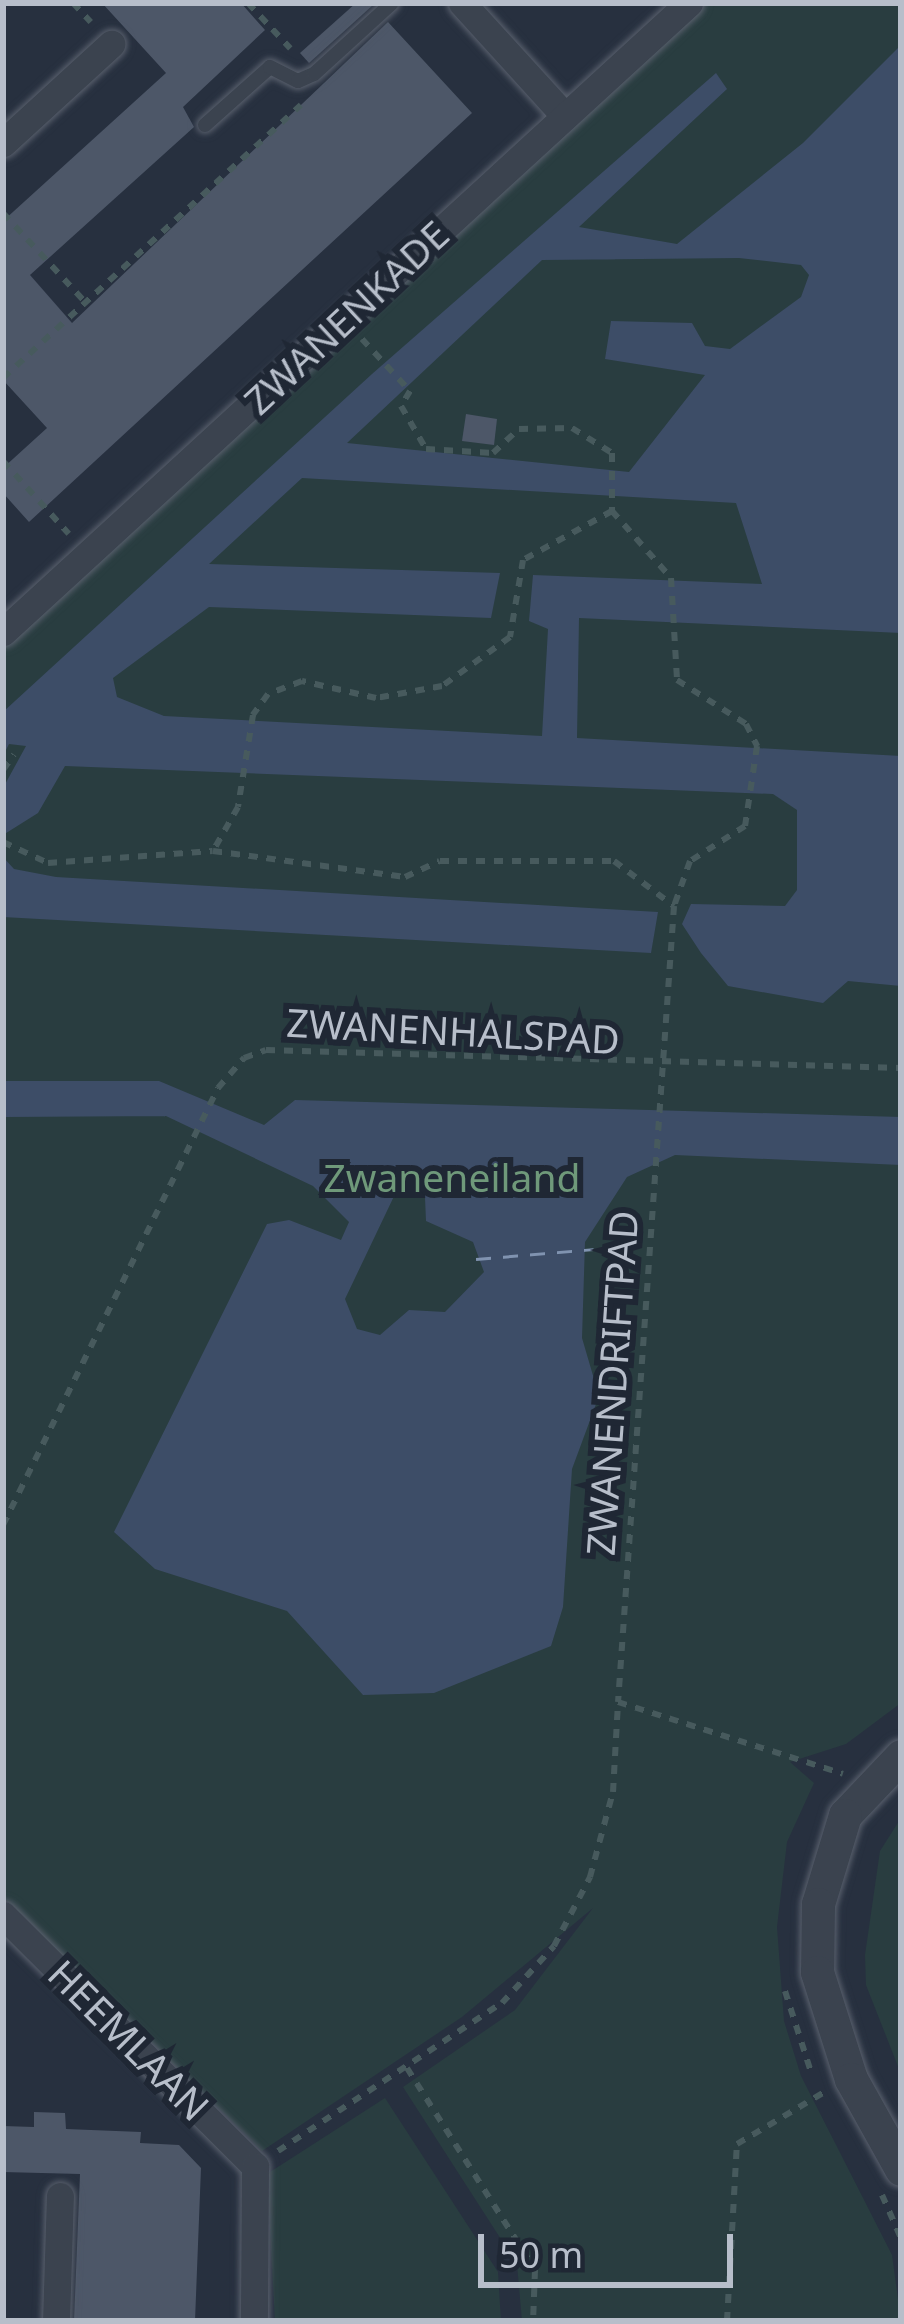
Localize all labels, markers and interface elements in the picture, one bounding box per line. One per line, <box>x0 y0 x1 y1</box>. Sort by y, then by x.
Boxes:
street label: ZWANENKADE <box>234 211 458 423</box>
street label: ZWANENHALSPAD <box>285 999 621 1063</box>
park label: Zwaneneiland <box>323 1154 581 1200</box>
street label: ZWANENDRIFTPAD <box>577 1209 647 1557</box>
street label: HEEMLAAN <box>39 1950 219 2130</box>
scale bar <box>484 2210 739 2284</box>
text: 50 m <box>499 2230 583 2279</box>

